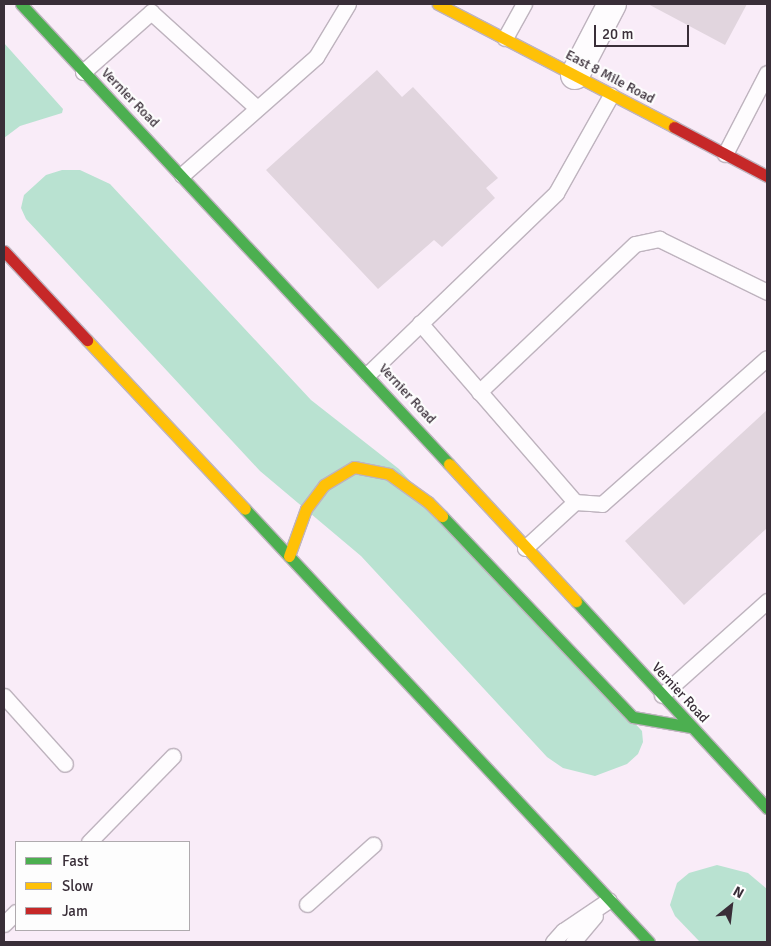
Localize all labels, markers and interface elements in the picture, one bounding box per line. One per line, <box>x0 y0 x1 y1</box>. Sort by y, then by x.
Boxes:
scale bar <box>596 15 691 47</box>
text: 20 m <box>602 25 633 43</box>
street label: East 8 Mile Road <box>562 46 658 108</box>
street label: Vernier Road <box>98 65 162 131</box>
street label: Vernier Road <box>375 360 439 428</box>
street label: Vernier Road <box>648 659 712 727</box>
legend <box>15 841 190 931</box>
text: Fast <box>62 852 89 870</box>
text: Slow <box>62 877 93 895</box>
north arrow <box>706 881 756 931</box>
text: N <box>730 883 747 902</box>
text: Jam <box>62 902 88 920</box>

